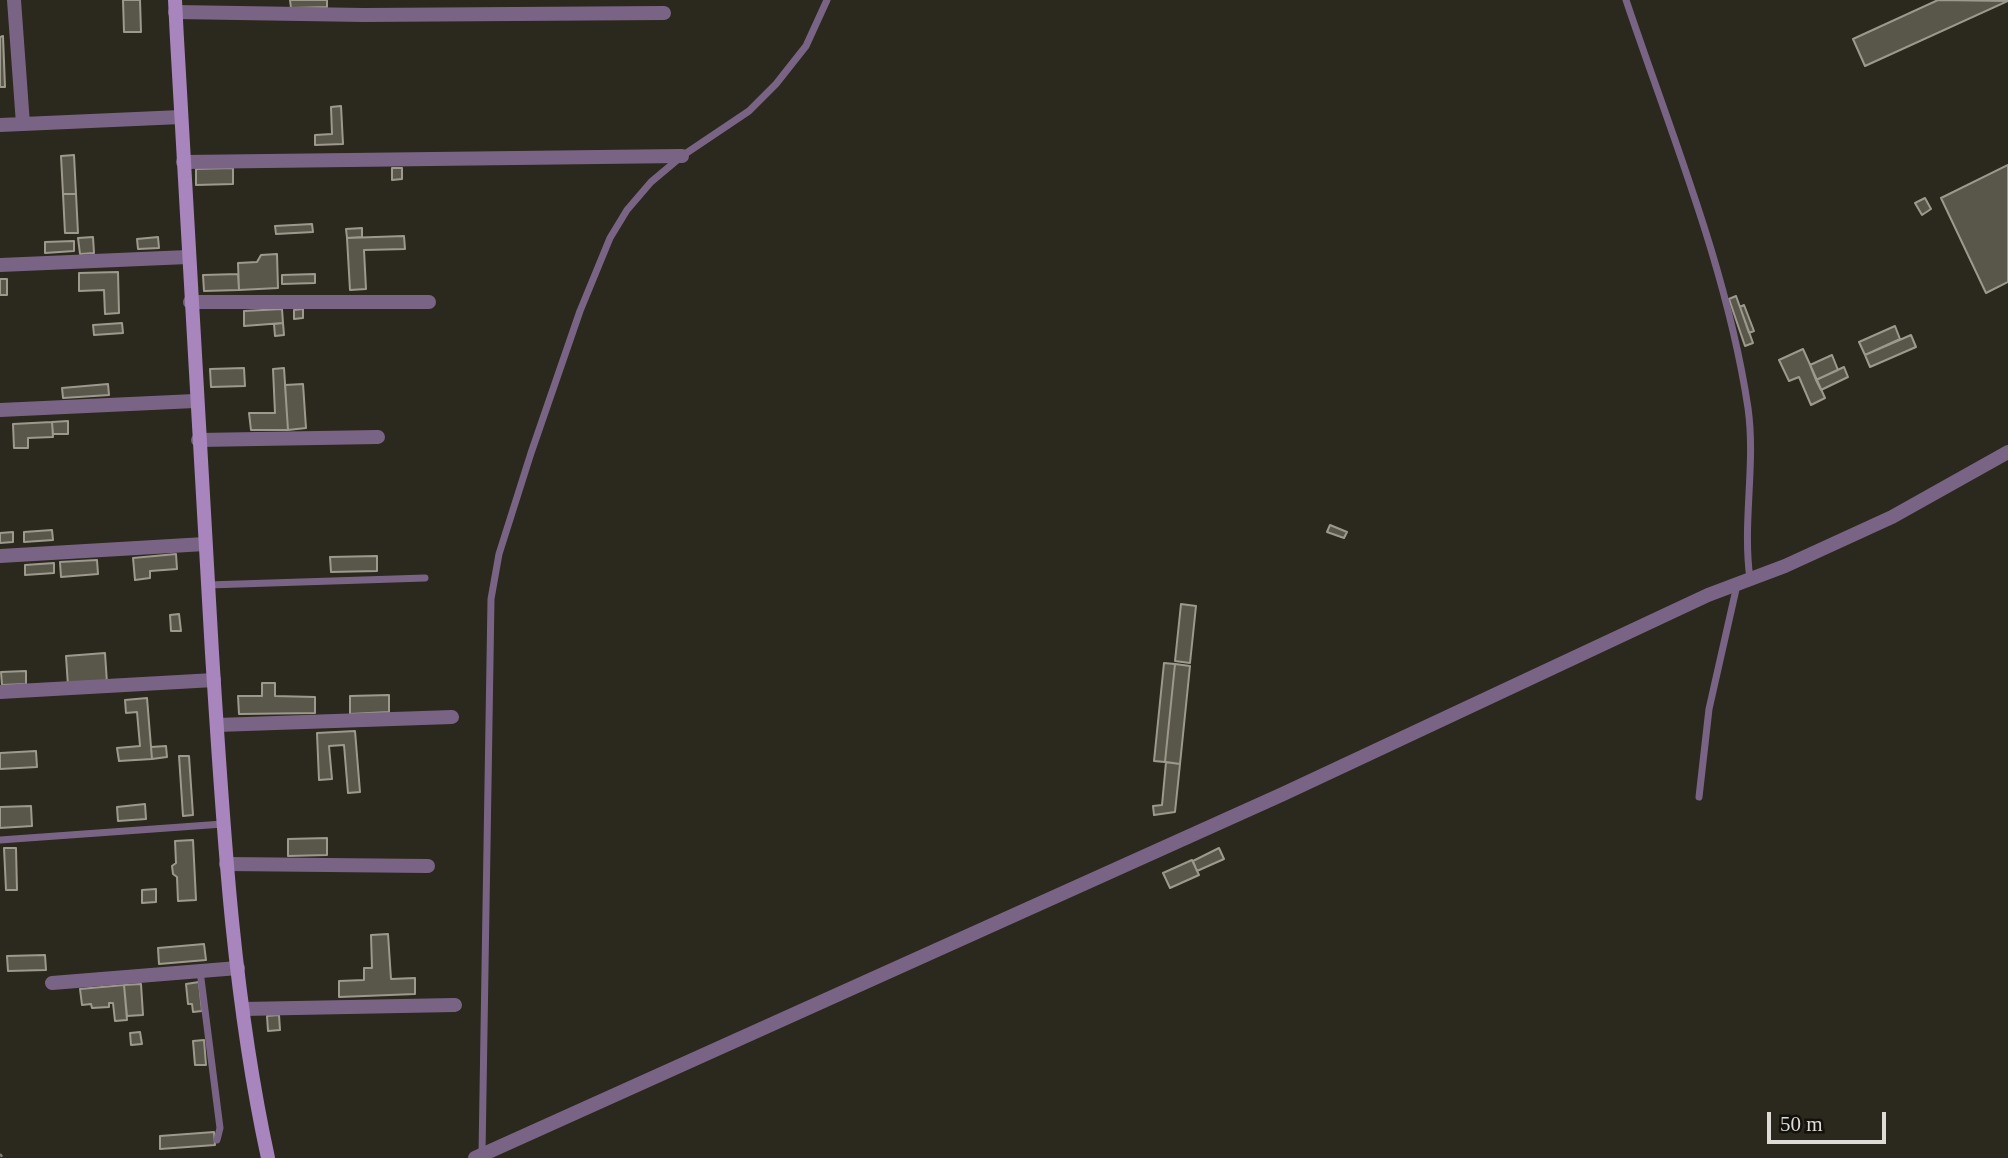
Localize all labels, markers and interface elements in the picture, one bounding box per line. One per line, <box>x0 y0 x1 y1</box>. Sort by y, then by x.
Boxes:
scale bar <box>1770 1098 1889 1142</box>
text: 50 m <box>1780 1112 1823 1136</box>

